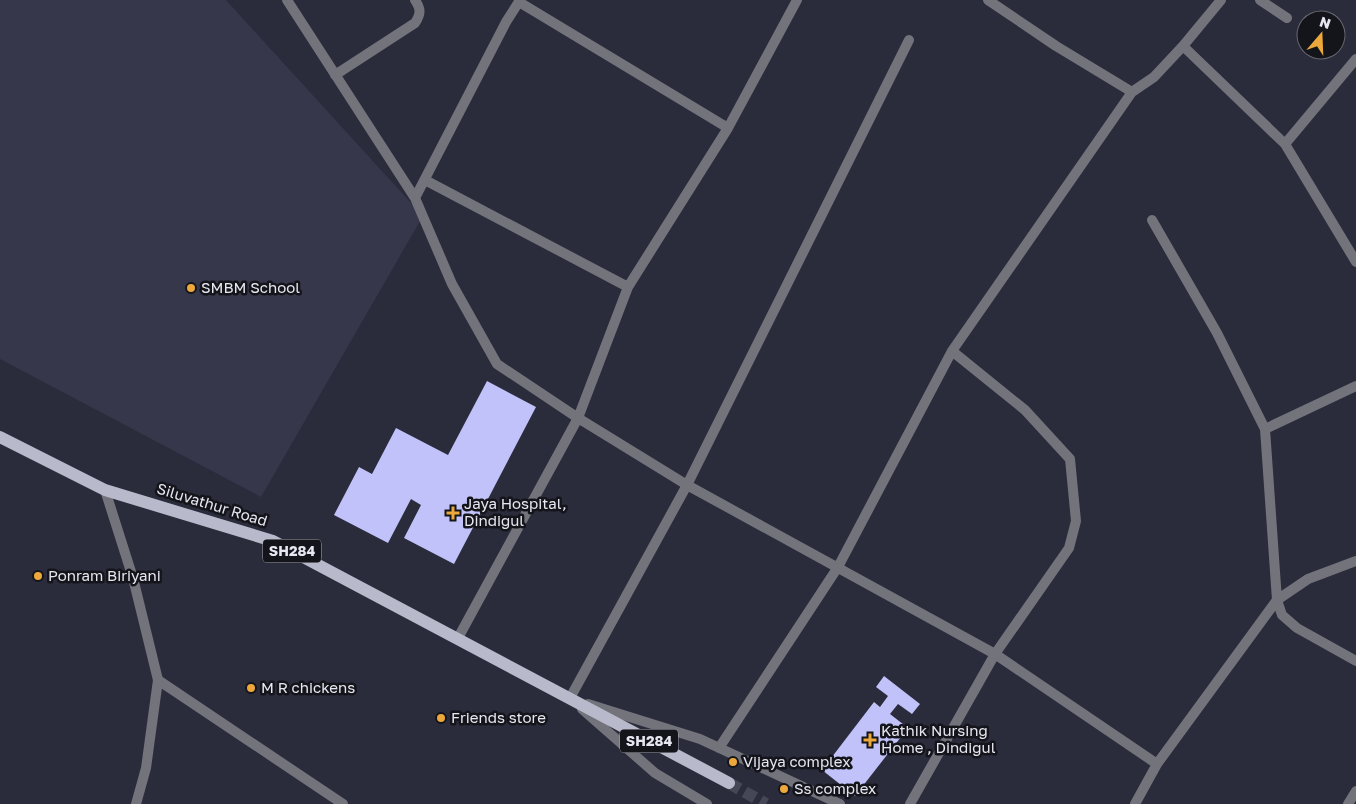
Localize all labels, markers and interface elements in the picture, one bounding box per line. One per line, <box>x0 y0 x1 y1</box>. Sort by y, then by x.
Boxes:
north arrow <box>1296 10 1346 60</box>
text: N <box>1318 12 1333 32</box>
place label: SMBM School <box>201 278 300 296</box>
marker: SMBM School <box>185 282 197 294</box>
street label: Siluvathur Road <box>155 479 270 529</box>
place label: Jaya Hospital, Dindigul <box>464 494 567 529</box>
marker: Jaya Hospital, Dindigul <box>446 506 460 520</box>
road number: SH284 <box>263 540 321 562</box>
place label: Ponram Biriyani <box>48 566 161 584</box>
marker: Ponram Biriyani <box>32 570 44 582</box>
place label: M R chickens <box>261 678 355 696</box>
marker: M R chickens <box>245 682 257 694</box>
place label: Friends store <box>451 708 546 726</box>
marker: Friends store <box>435 712 447 724</box>
place label: Kathik Nursing Home , Dindigul <box>881 721 996 756</box>
road number: SH284 <box>620 729 678 752</box>
marker: Kathik Nursing Home , Dindigul <box>863 733 877 747</box>
place label: Vijaya complex <box>743 752 850 770</box>
marker: Vijaya complex <box>727 756 739 768</box>
place label: Ss complex <box>794 779 876 797</box>
marker: Ss complex <box>778 783 790 795</box>

